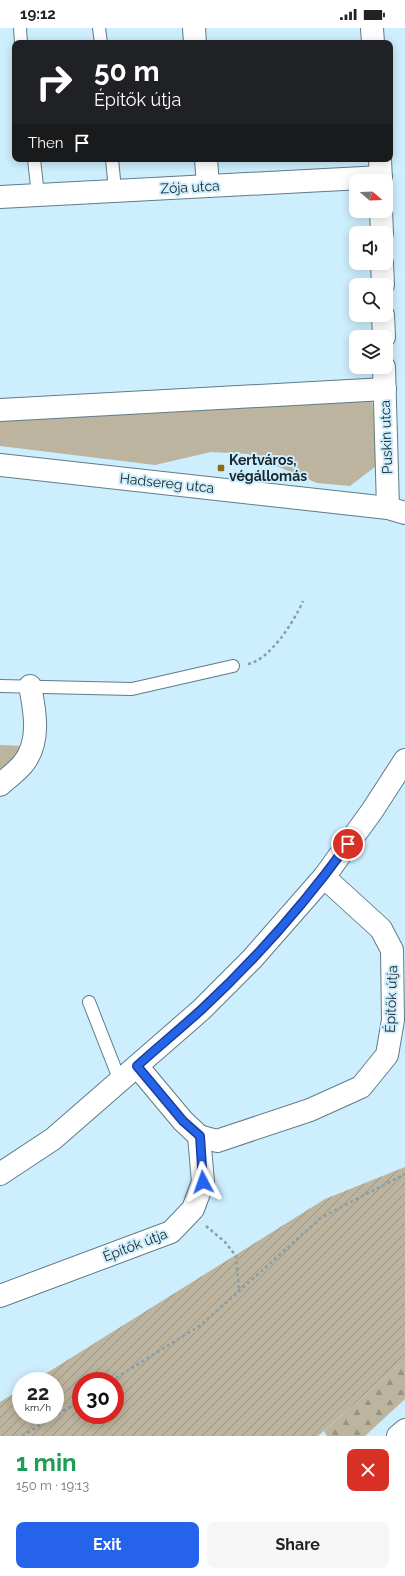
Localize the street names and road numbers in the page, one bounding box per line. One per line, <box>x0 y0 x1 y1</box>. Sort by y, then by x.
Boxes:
street label: Zója utca <box>160 177 220 197</box>
street label: Puskin utca <box>377 400 395 474</box>
street label: Hadsereg utca <box>119 470 215 496</box>
street label: Építők útja <box>381 965 400 1033</box>
street label: Építők útja <box>100 1224 170 1265</box>

